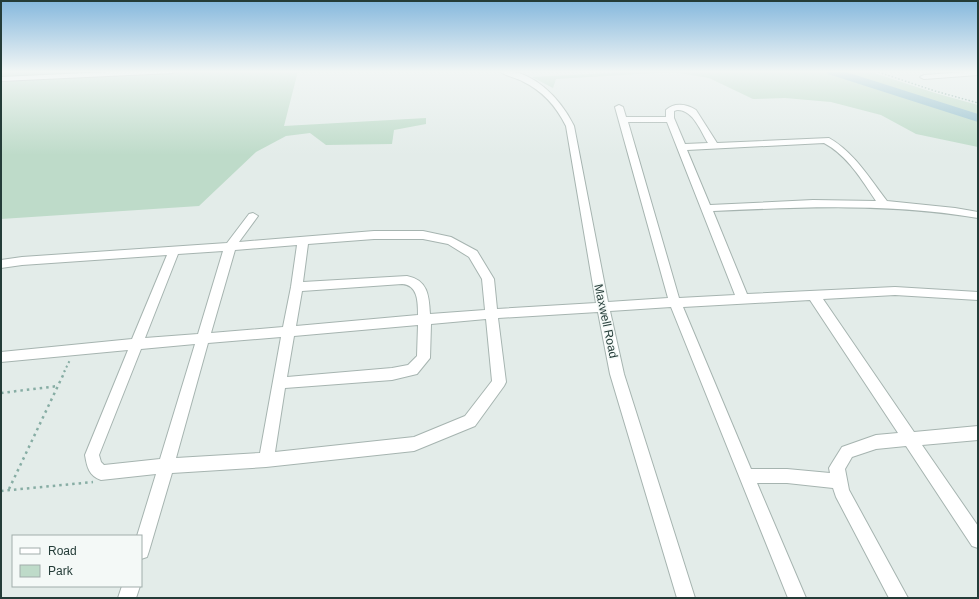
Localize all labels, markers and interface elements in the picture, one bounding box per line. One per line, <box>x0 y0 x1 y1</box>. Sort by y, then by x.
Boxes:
street label: Maxwell Road <box>591 283 621 359</box>
legend <box>12 535 142 587</box>
text: Road <box>48 544 77 558</box>
text: Park <box>48 564 74 578</box>

